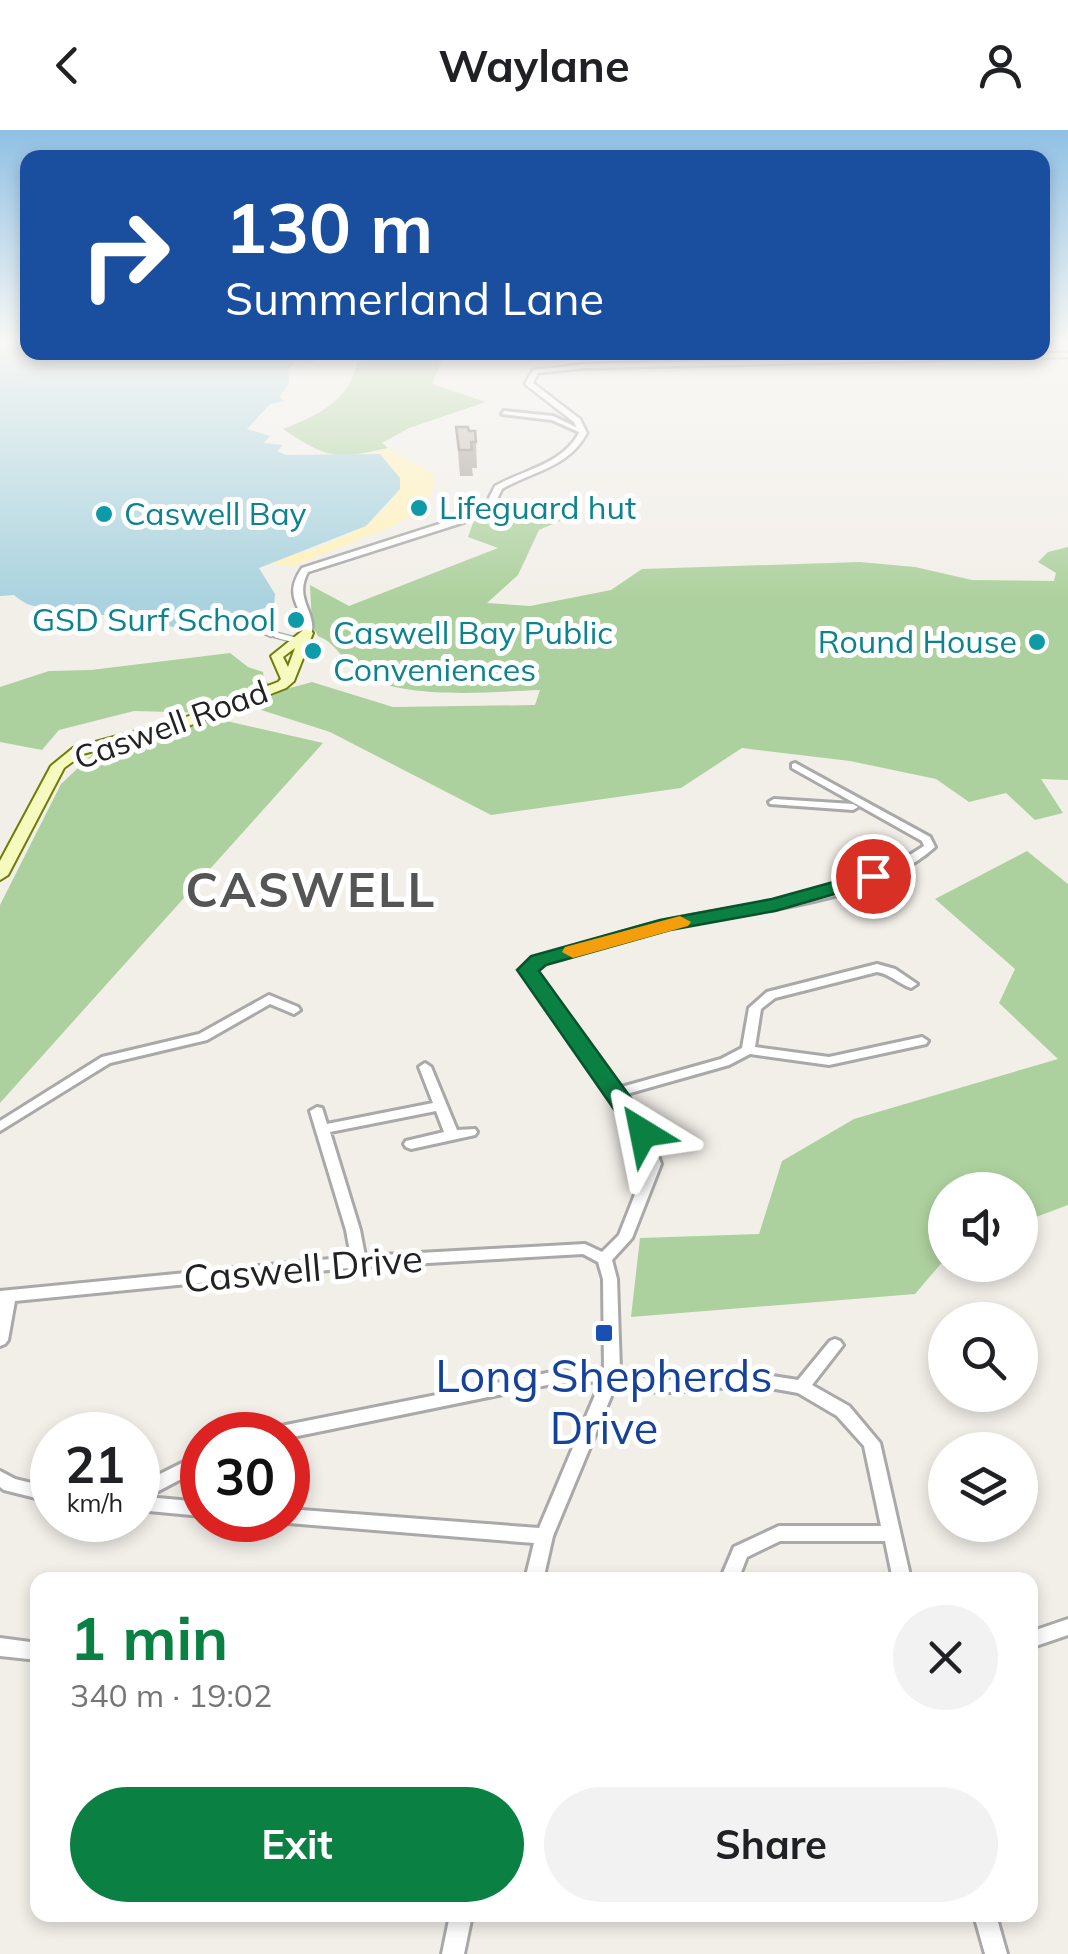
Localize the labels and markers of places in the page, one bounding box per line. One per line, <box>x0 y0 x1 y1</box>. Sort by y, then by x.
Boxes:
place label: Lifeguard hut <box>439 487 636 527</box>
place label: Caswell Bay <box>124 493 306 533</box>
marker: Lifeguard hut <box>408 497 430 519</box>
marker: Caswell Bay <box>93 503 115 525</box>
place label: GSD Surf School <box>32 599 276 639</box>
marker: GSD Surf School <box>285 609 307 631</box>
place label: Caswell Bay Public Conveniences <box>333 612 613 689</box>
place label: Round House <box>818 621 1017 661</box>
marker: Round House <box>1026 631 1048 653</box>
marker: Caswell Bay Public Conveniences <box>302 640 324 662</box>
pin <box>831 834 916 919</box>
marker: Long Shepherds Drive <box>593 1322 615 1344</box>
place label: Long Shepherds Drive <box>435 1347 773 1455</box>

